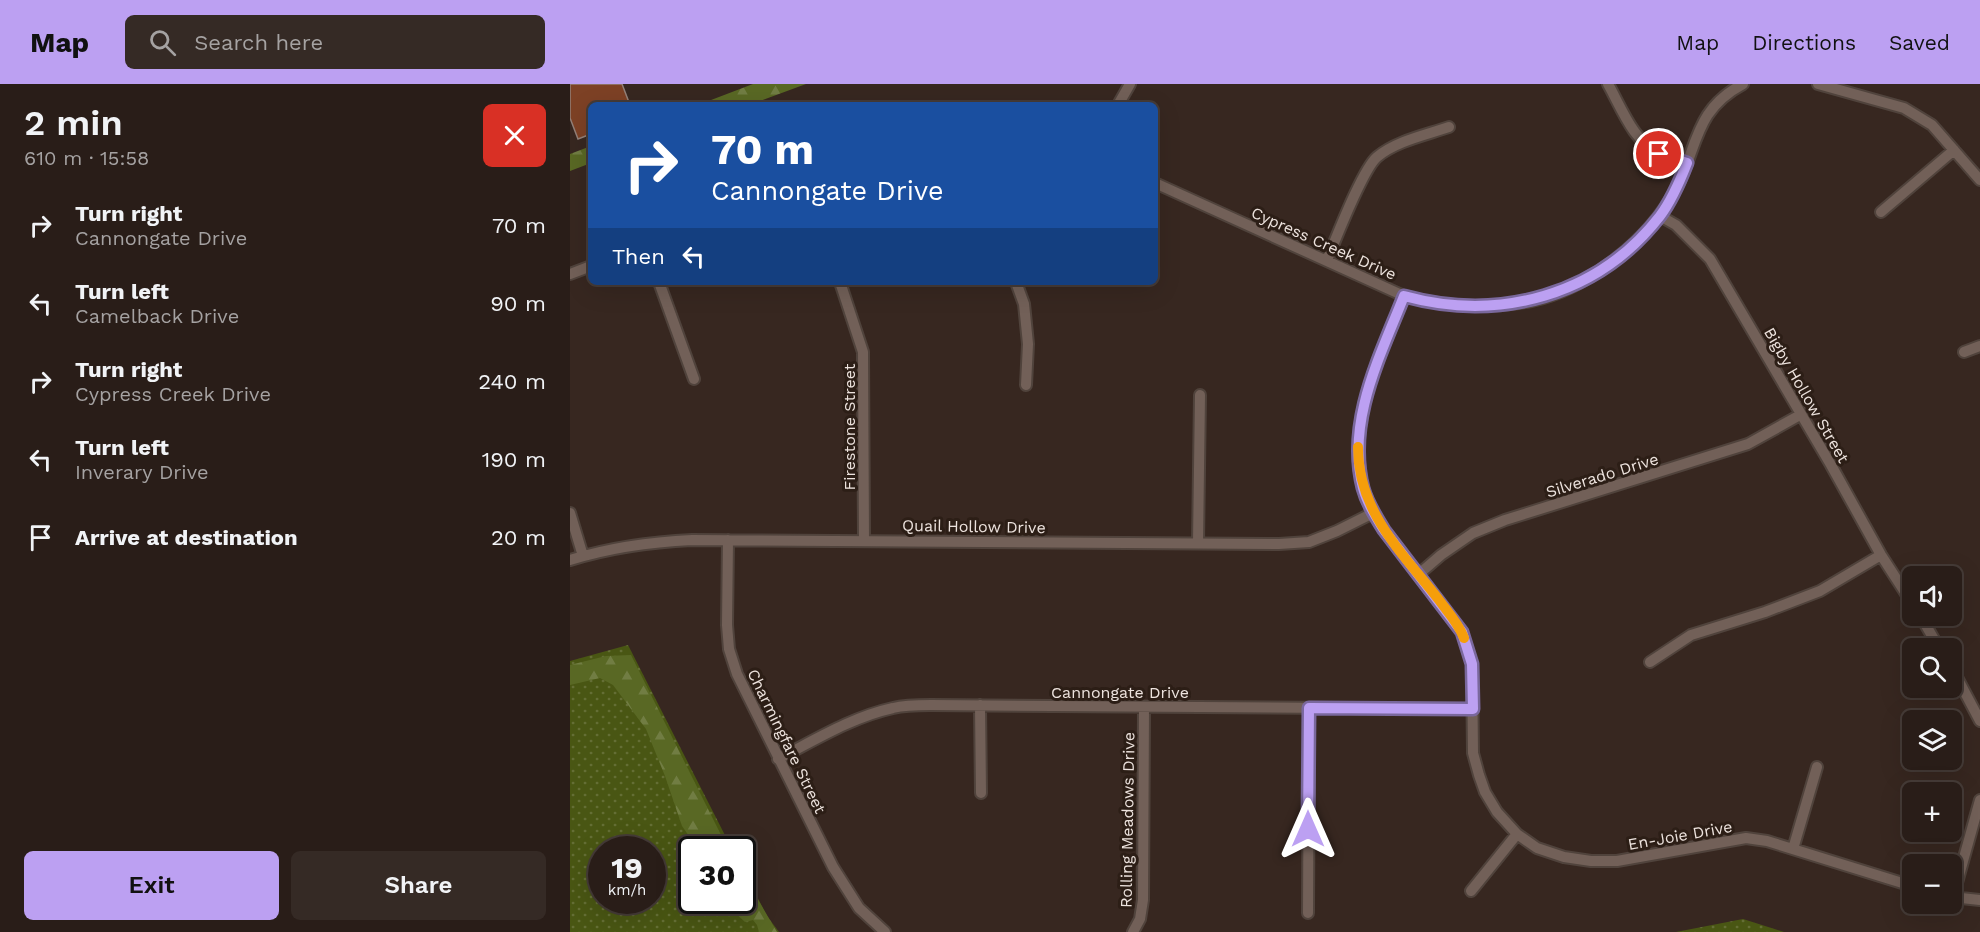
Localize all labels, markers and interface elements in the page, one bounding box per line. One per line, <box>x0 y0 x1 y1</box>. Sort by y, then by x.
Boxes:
search box <box>125 15 545 69</box>
text: Map <box>30 26 89 59</box>
icon: search <box>146 26 179 59</box>
text: Search here <box>194 30 323 55</box>
text: Map <box>1676 30 1719 55</box>
text: Directions <box>1752 30 1856 55</box>
text: Saved <box>1889 30 1950 55</box>
text: 2 min <box>24 102 123 144</box>
button: close <box>483 104 546 167</box>
text: 70 m <box>711 125 814 174</box>
icon: right <box>612 126 690 204</box>
pin <box>1633 128 1684 179</box>
icon: arrive <box>1642 137 1675 170</box>
text: 610 m · 15:58 <box>24 146 149 170</box>
text: Cannongate Drive <box>711 175 944 207</box>
text: Turn right <box>75 201 182 226</box>
street label: Cypress Creek Drive <box>1248 203 1399 284</box>
icon: right <box>24 209 57 242</box>
text: 70 m <box>492 213 546 238</box>
text: Cannongate Drive <box>75 226 247 250</box>
icon: left <box>677 240 710 273</box>
text: Then <box>612 244 665 269</box>
text: Turn left <box>75 279 169 304</box>
icon: left <box>24 287 57 320</box>
text: 90 m <box>490 291 546 316</box>
text: Camelback Drive <box>75 304 239 328</box>
street label: Bigby Hollow Street <box>1760 324 1853 467</box>
text: Turn right <box>75 357 182 382</box>
street label: Firestone Street <box>840 363 859 491</box>
icon: right <box>24 365 57 398</box>
text: 240 m <box>478 369 546 394</box>
text: Cypress Creek Drive <box>75 382 271 406</box>
text: Turn left <box>75 435 169 460</box>
icon: left <box>24 443 57 476</box>
text: 190 m <box>482 447 546 472</box>
street label: Silverado Drive <box>1544 449 1661 502</box>
text: Inverary Drive <box>75 460 209 484</box>
street label: Quail Hollow Drive <box>902 516 1046 537</box>
icon: arrive <box>24 521 57 554</box>
text: Arrive at destination <box>75 525 298 550</box>
text: 20 m <box>491 525 546 550</box>
map controls <box>1902 566 1962 914</box>
button: sound <box>1902 566 1962 626</box>
button: search <box>1902 638 1962 698</box>
street label: Charmingfare Street <box>743 666 830 817</box>
street label: Cannongate Drive <box>1051 683 1189 702</box>
button: layers <box>1902 710 1962 770</box>
street label: Rolling Meadows Drive <box>1116 732 1139 908</box>
button: + <box>1902 782 1962 842</box>
position arrow <box>1276 797 1340 861</box>
street label: En-Joie Drive <box>1626 817 1734 854</box>
speed limit sign: 30 <box>678 836 756 914</box>
text: 19 <box>611 850 643 885</box>
button: Exit <box>24 851 279 920</box>
button: Share <box>291 851 546 920</box>
button: − <box>1902 854 1962 914</box>
text: km/h <box>608 881 646 899</box>

